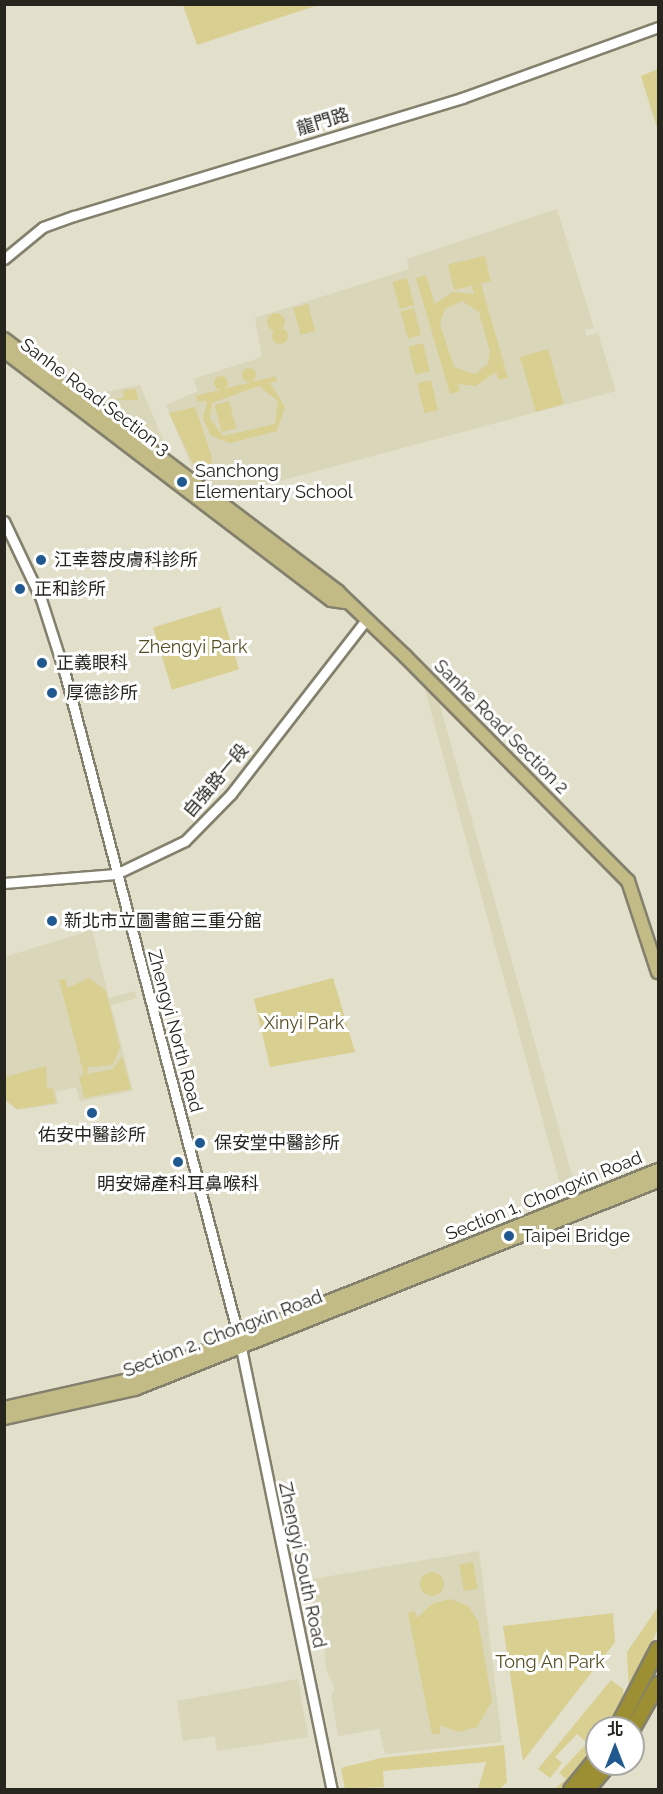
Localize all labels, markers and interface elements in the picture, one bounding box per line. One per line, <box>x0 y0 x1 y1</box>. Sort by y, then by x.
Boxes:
street label: 龍門路 <box>294 104 352 140</box>
street label: Sanhe Road Section 3 <box>16 334 174 460</box>
place label: Sanchong Elementary School <box>195 461 353 504</box>
marker: Sanchong Elementary School <box>173 473 191 491</box>
place label: 江幸蓉皮膚科診所 <box>54 549 198 571</box>
marker: 江幸蓉皮膚科診所 <box>32 551 50 569</box>
place label: 正和診所 <box>34 578 106 600</box>
marker: 正和診所 <box>11 580 29 598</box>
park label: Zhengyi Park <box>138 636 248 658</box>
place label: 正義眼科 <box>56 652 128 674</box>
marker: 正義眼科 <box>33 654 51 672</box>
street label: Sanhe Road Section 2 <box>429 655 573 799</box>
place label: 厚德診所 <box>66 682 138 704</box>
marker: 厚德診所 <box>43 684 61 702</box>
street label: 自強路一段 <box>179 740 253 822</box>
place label: 新北市立圖書館三重分館 <box>64 910 262 932</box>
marker: 新北市立圖書館三重分館 <box>45 914 59 928</box>
street label: Zhengyi North Road <box>143 947 207 1115</box>
park label: Xinyi Park <box>264 1012 344 1034</box>
marker: 佑安中醫診所 <box>83 1104 101 1122</box>
place label: 佑安中醫診所 <box>38 1124 146 1146</box>
place label: 保安堂中醫診所 <box>214 1132 340 1154</box>
marker: 保安堂中醫診所 <box>191 1134 209 1152</box>
street label: Section 1, Chongxin Road <box>443 1147 645 1245</box>
marker: 明安婦產科耳鼻喉科 <box>169 1153 187 1171</box>
place label: 明安婦產科耳鼻喉科 <box>97 1173 259 1195</box>
place label: Taipei Bridge <box>522 1225 630 1247</box>
marker: Taipei Bridge <box>500 1227 518 1245</box>
street label: Section 2, Chongxin Road <box>120 1286 326 1382</box>
street label: Zhengyi South Road <box>274 1480 330 1650</box>
park label: Tong An Park <box>495 1651 605 1673</box>
north arrow <box>585 1716 645 1776</box>
text: 北 <box>607 1720 623 1739</box>

